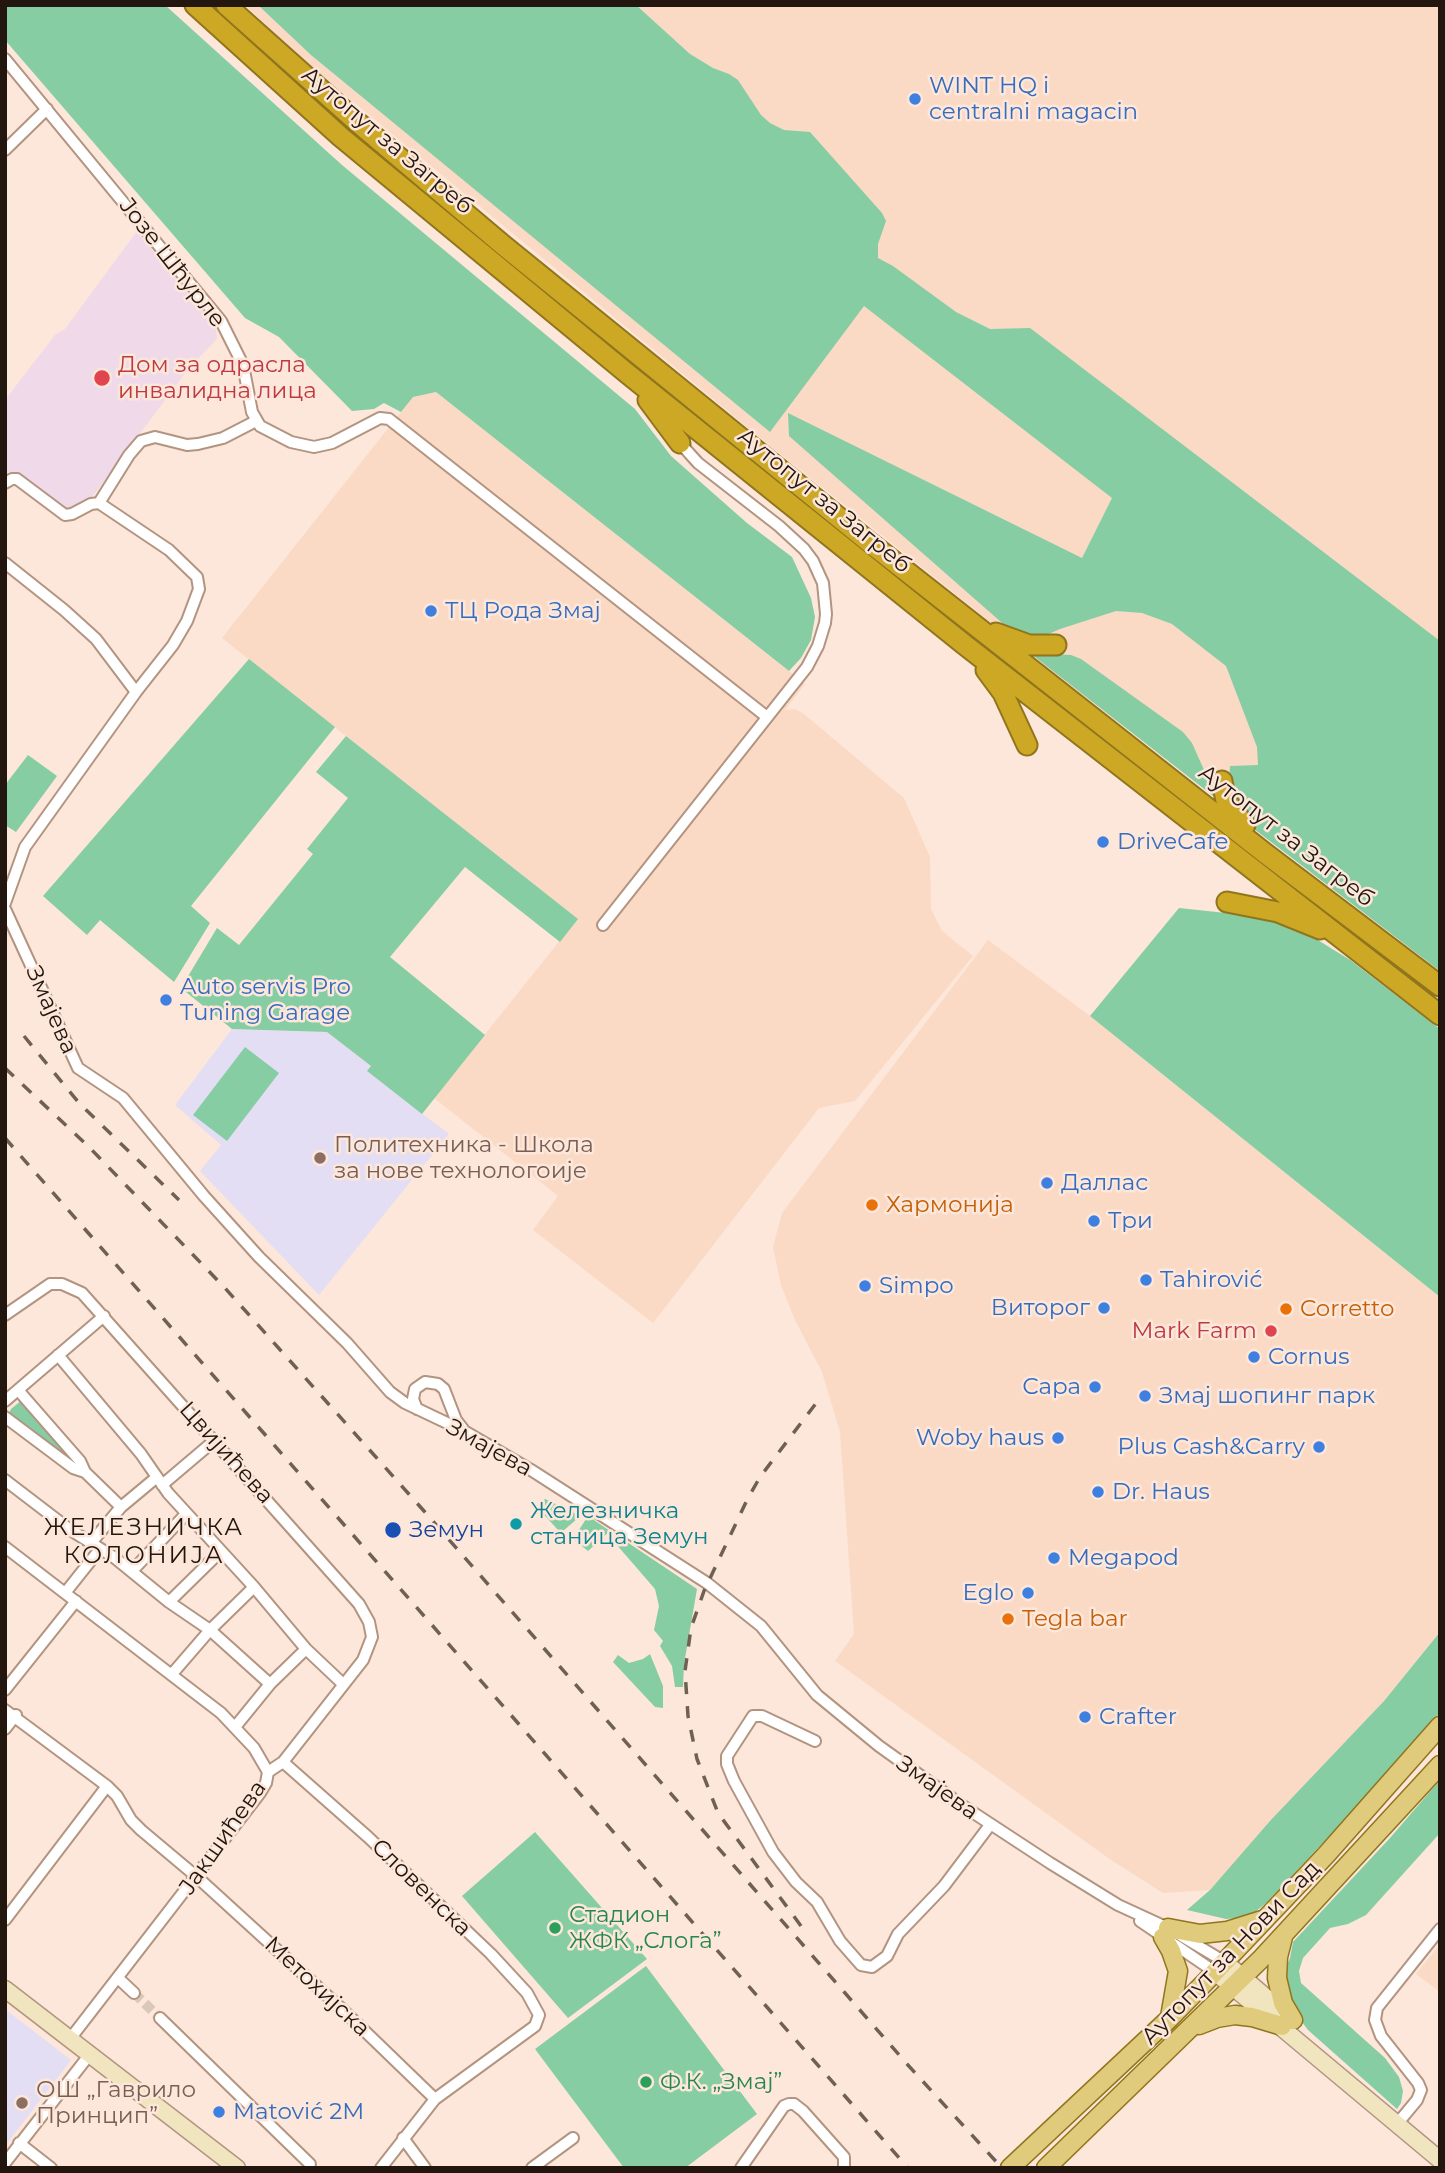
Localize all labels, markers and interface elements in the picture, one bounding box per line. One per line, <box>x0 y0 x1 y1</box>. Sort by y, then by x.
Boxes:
street label: Аутопут за Загреб <box>296 61 478 221</box>
place label: WINT HQ i centralni magacin <box>929 72 1138 126</box>
marker: WINT HQ i centralni magacin <box>907 91 923 107</box>
street label: Јозе Шћурле <box>113 193 231 333</box>
place label: Дом за одрасла инвалидна лица <box>118 351 317 405</box>
marker: Дом за одрасла инвалидна лица <box>92 368 112 388</box>
street label: Аутопут за Загреб <box>732 423 916 579</box>
place label: ТЦ Рода Змај <box>445 597 601 625</box>
marker: ТЦ Рода Змај <box>423 603 439 619</box>
street label: Аутопут за Загреб <box>1193 759 1379 913</box>
place label: DriveCafe <box>1117 828 1228 856</box>
marker: DriveCafe <box>1095 834 1111 850</box>
street label: Змајева <box>19 962 83 1058</box>
place label: Auto servis Pro Tuning Garage <box>180 973 351 1027</box>
marker: Auto servis Pro Tuning Garage <box>158 992 174 1008</box>
place label: Политехника - Школа за нове технологоије <box>334 1131 594 1185</box>
marker: Политехника - Школа за нове технологоије <box>312 1150 328 1166</box>
place label: Даллас <box>1061 1169 1148 1197</box>
marker: Даллас <box>1039 1175 1055 1191</box>
place label: Хармонија <box>886 1191 1014 1219</box>
marker: Хармонија <box>864 1197 880 1213</box>
place label: Три <box>1108 1207 1153 1235</box>
marker: Три <box>1086 1213 1102 1229</box>
place label: Tahirović <box>1160 1266 1262 1294</box>
place label: Simpo <box>879 1272 954 1300</box>
marker: Tahirović <box>1138 1272 1154 1288</box>
marker: Simpo <box>857 1278 873 1294</box>
place label: Виторог <box>991 1294 1090 1322</box>
place label: Corretto <box>1300 1295 1394 1323</box>
marker: Виторог <box>1096 1300 1112 1316</box>
marker: Corretto <box>1278 1301 1294 1317</box>
place label: Mark Farm <box>1132 1317 1257 1345</box>
marker: Mark Farm <box>1263 1323 1279 1339</box>
place label: Cornus <box>1268 1343 1349 1371</box>
marker: Cornus <box>1246 1349 1262 1365</box>
place label: Сара <box>1022 1373 1081 1401</box>
marker: Сара <box>1087 1379 1103 1395</box>
place label: Змај шопинг парк <box>1159 1382 1375 1410</box>
marker: Змај шопинг парк <box>1137 1388 1153 1404</box>
street label: Цвијићева <box>173 1396 279 1510</box>
street label: Змајева <box>441 1413 537 1483</box>
place label: Woby haus <box>916 1424 1044 1452</box>
marker: Woby haus <box>1050 1430 1066 1446</box>
place label: Plus Cash&Carry <box>1117 1433 1305 1461</box>
marker: Plus Cash&Carry <box>1311 1439 1327 1455</box>
place label: Dr. Haus <box>1112 1478 1210 1506</box>
marker: Dr. Haus <box>1090 1484 1106 1500</box>
place label: Железничка станица Земун <box>530 1497 709 1551</box>
district label: ЖЕЛЕЗНИЧКА КОЛОНИЈА <box>45 1514 243 1570</box>
place label: Земун <box>409 1516 484 1544</box>
marker: Железничка станица Земун <box>508 1516 524 1532</box>
marker: Земун <box>383 1520 403 1540</box>
place label: Megapod <box>1068 1544 1179 1572</box>
marker: Megapod <box>1046 1550 1062 1566</box>
place label: Eglo <box>962 1579 1014 1607</box>
marker: Eglo <box>1020 1585 1036 1601</box>
place label: Tegla bar <box>1022 1605 1128 1633</box>
marker: Tegla bar <box>1000 1611 1016 1627</box>
place label: Crafter <box>1099 1703 1177 1731</box>
marker: Crafter <box>1077 1709 1093 1725</box>
street label: Змајева <box>891 1750 983 1826</box>
street label: Јакшићева <box>174 1776 272 1900</box>
street label: Словенска <box>365 1834 477 1942</box>
street label: Аутопут за Нови Сад <box>1136 1855 1326 2051</box>
place label: Стадион ЖФК „Слога” <box>569 1901 721 1955</box>
marker: Стадион ЖФК „Слога” <box>547 1920 563 1936</box>
street label: Метохијска <box>259 1931 375 2043</box>
place label: Ф.К. „Змај” <box>660 2068 782 2096</box>
marker: Ф.К. „Змај” <box>638 2074 654 2090</box>
place label: ОШ „Гаврило Принцип” <box>36 2076 196 2130</box>
marker: ОШ „Гаврило Принцип” <box>14 2095 30 2111</box>
place label: Matović 2M <box>233 2098 364 2126</box>
marker: Matović 2M <box>211 2104 227 2120</box>

